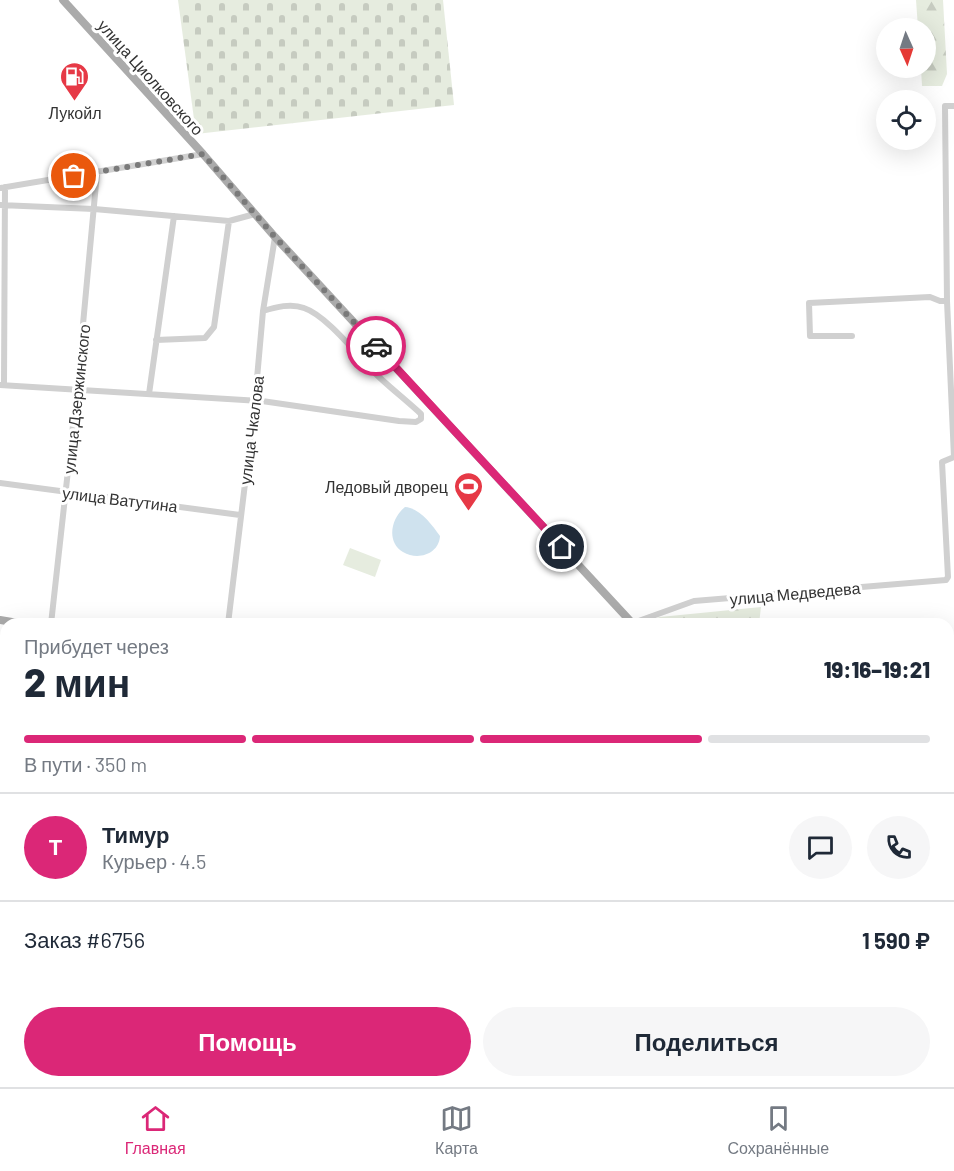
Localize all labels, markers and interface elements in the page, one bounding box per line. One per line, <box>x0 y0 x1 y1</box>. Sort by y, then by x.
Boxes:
street label: улица Циолковского <box>94 15 208 139</box>
north arrow <box>876 18 936 78</box>
map controls <box>876 18 936 150</box>
fuel station icon: Лукойл <box>59 60 91 102</box>
button: locate <box>876 90 936 150</box>
place label: Лукойл <box>48 103 102 122</box>
pin <box>48 150 99 201</box>
icon: bag <box>57 159 90 192</box>
courier <box>346 316 406 376</box>
street label: улица Дзержинского <box>59 323 93 475</box>
icon: car <box>360 330 393 363</box>
street label: улица Чкалова <box>235 374 267 486</box>
sports icon: Ледовый дворец <box>453 470 485 512</box>
place label: Ледовый дворец <box>325 477 448 496</box>
street label: улица Ватутина <box>61 483 179 516</box>
pin <box>536 521 587 572</box>
icon: home <box>545 530 578 563</box>
street label: улица Медведева <box>729 578 861 608</box>
text: Прибудет через <box>24 634 169 658</box>
text: 19:16–19:21 <box>824 656 930 682</box>
text: 2 мин <box>24 658 130 705</box>
text: В пути · 350 m <box>24 752 147 776</box>
button: chat <box>789 816 852 879</box>
button: phone <box>867 816 930 879</box>
text: Тимур <box>102 821 170 847</box>
text: Т <box>49 833 62 859</box>
text: Курьер · 4.5 <box>102 849 206 873</box>
text: Заказ #6756 <box>24 926 145 952</box>
text: 1 590 ₽ <box>862 927 930 953</box>
button: Помощь <box>24 1007 471 1076</box>
button: Поделиться <box>483 1007 930 1076</box>
tab: Главная <box>125 1102 186 1158</box>
tab: Карта <box>435 1102 478 1158</box>
tab: Сохранённые <box>727 1102 829 1158</box>

